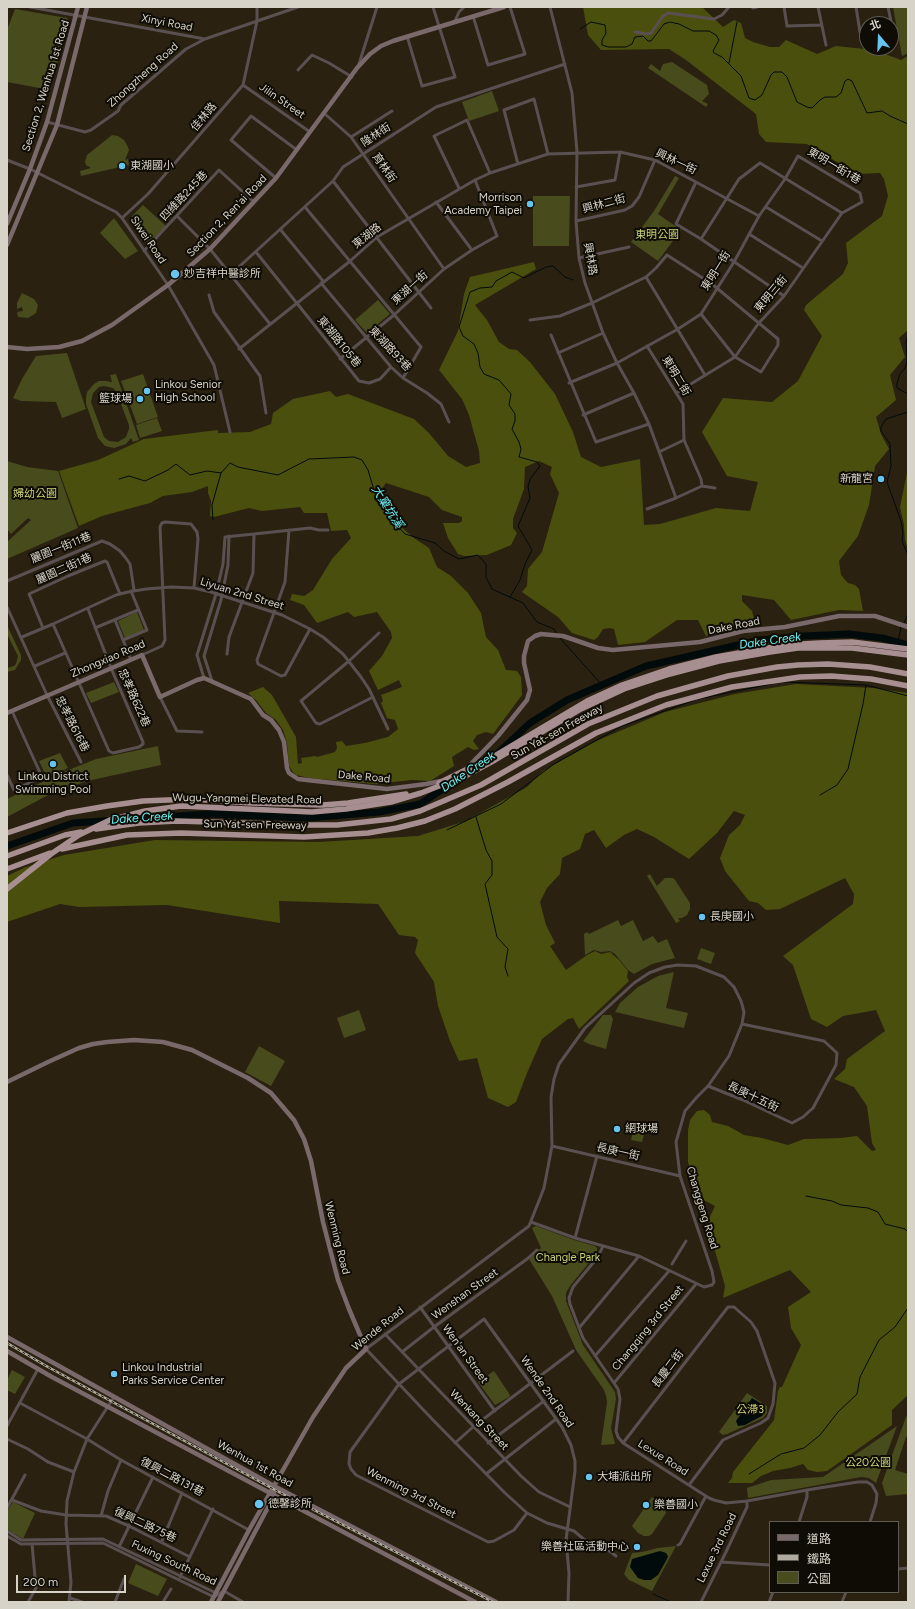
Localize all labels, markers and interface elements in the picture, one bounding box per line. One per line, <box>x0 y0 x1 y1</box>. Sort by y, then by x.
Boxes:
street label: Xinyi Road <box>140 12 194 34</box>
north arrow <box>859 16 899 56</box>
text: 北 <box>868 17 883 33</box>
street label: Section 2, Wenhua 1st Road <box>20 19 72 153</box>
street label: Zhongzheng Road <box>105 40 181 110</box>
street label: Jilin Street <box>257 80 307 122</box>
street label: 佳林路 <box>188 100 220 134</box>
street label: 隆林街 <box>359 120 393 150</box>
street label: 東明一街1巷 <box>805 145 863 187</box>
street label: 興林一街 <box>653 147 699 177</box>
street label: 育林街 <box>369 151 399 185</box>
place label: 東湖國小 <box>130 159 174 173</box>
marker: 東湖國小 <box>117 161 127 171</box>
street label: 四維路245巷 <box>158 168 210 224</box>
street label: Section 2, Ren'ai Road <box>184 172 270 260</box>
place label: Morrison Academy Taipei <box>444 191 522 217</box>
street label: 興林二街 <box>581 192 627 216</box>
marker: Morrison Academy Taipei <box>525 199 535 209</box>
street label: Siwei Road <box>127 214 169 266</box>
street label: 東湖路 <box>350 221 384 251</box>
park label: 東明公園 <box>635 228 679 242</box>
street label: 興林路 <box>581 242 599 276</box>
street label: 東明一街 <box>699 249 733 293</box>
place label: 妙吉祥中醫診所 <box>184 267 261 281</box>
marker: 妙吉祥中醫診所 <box>169 268 181 280</box>
street label: 東湖一街 <box>389 268 431 308</box>
street label: 東明三街 <box>752 273 790 315</box>
street label: 東湖路105巷 <box>314 314 364 370</box>
street label: 東湖路93巷 <box>366 324 414 374</box>
street label: 東明二街 <box>659 354 693 398</box>
place label: Linkou Senior High School <box>155 378 221 404</box>
marker: Linkou Senior High School <box>142 386 152 396</box>
place label: 籃球場 <box>99 392 132 406</box>
marker: 籃球場 <box>135 394 145 404</box>
place label: 新龍宮 <box>840 472 873 486</box>
marker: 新龍宮 <box>876 474 886 484</box>
water label: 大窠坑溪 <box>368 483 406 531</box>
park label: 婦幼公園 <box>13 487 57 501</box>
street label: 麗園一街11巷 <box>29 530 93 566</box>
street label: 麗園二街1巷 <box>34 551 94 587</box>
street label: Liyuan 2nd Street <box>199 575 285 613</box>
street label: Dake Road <box>707 615 761 637</box>
water label: Dake Creek <box>738 630 802 652</box>
street label: Zhongxiao Road <box>69 637 147 681</box>
street label: 忠孝路622巷 <box>115 667 153 729</box>
street label: 忠孝路616巷 <box>52 694 92 754</box>
street label: Sun Yat-sen Freeway <box>509 701 605 763</box>
water label: Dake Creek <box>438 749 498 795</box>
marker: Linkou District Swimming Pool <box>48 759 58 769</box>
street label: Dake Road <box>337 768 391 786</box>
place label: Linkou District Swimming Pool <box>15 770 91 796</box>
street label: Wugu-Yangmei Elevated Road <box>172 791 322 807</box>
water label: Dake Creek <box>110 809 174 827</box>
street label: Sun Yat-sen Freeway <box>203 817 307 833</box>
place label: 長庚國小 <box>710 910 754 924</box>
marker: 長庚國小 <box>697 912 707 922</box>
street label: 長庚十五街 <box>725 1079 781 1115</box>
place label: 網球場 <box>625 1122 658 1136</box>
marker: 網球場 <box>612 1124 622 1134</box>
street label: 長庚一街 <box>595 1141 641 1163</box>
street label: Changgeng Road <box>683 1165 721 1251</box>
street label: Wenming Road <box>322 1200 352 1276</box>
park label: Changle Park <box>536 1251 600 1265</box>
street label: Wenshan Street <box>429 1266 501 1322</box>
street label: Changqing 3rd Street <box>609 1283 687 1373</box>
street label: Wende Road <box>349 1304 407 1354</box>
street label: Wen'an Street <box>439 1322 491 1386</box>
street label: 長慶二街 <box>649 1347 687 1391</box>
street label: Wende 2nd Road <box>517 1354 577 1430</box>
place label: Linkou Industrial Parks Service Center <box>122 1361 224 1387</box>
marker: Linkou Industrial Parks Service Center <box>109 1369 119 1379</box>
street label: Wenkang Street <box>447 1387 511 1453</box>
park label: 公滯3 <box>736 1403 764 1417</box>
street label: Lexue Road <box>635 1437 691 1479</box>
street label: Wenhua 1st Road <box>215 1438 295 1490</box>
street label: 復興二路131巷 <box>138 1455 206 1499</box>
park label: 公20公園 <box>845 1456 891 1470</box>
street label: Wenming 3rd Street <box>364 1465 458 1521</box>
place label: 大埔派出所 <box>597 1470 652 1484</box>
marker: 大埔派出所 <box>584 1472 594 1482</box>
place label: 德馨診所 <box>268 1497 312 1511</box>
marker: 德馨診所 <box>253 1498 265 1510</box>
place label: 樂善國小 <box>654 1498 698 1512</box>
marker: 樂善國小 <box>641 1500 651 1510</box>
street label: 復興二路75巷 <box>112 1505 178 1545</box>
street label: Lexue 3rd Road <box>694 1511 740 1585</box>
legend <box>769 1521 899 1593</box>
text: 道路 <box>807 1532 831 1546</box>
street label: Fuxing South Road <box>129 1537 219 1589</box>
place label: 樂善社區活動中心 <box>541 1540 629 1554</box>
marker: 樂善社區活動中心 <box>632 1542 642 1552</box>
text: 鐵路 <box>807 1552 831 1566</box>
scale bar <box>18 1567 128 1593</box>
text: 公園 <box>807 1572 831 1586</box>
text: 200 m <box>23 1575 58 1589</box>

